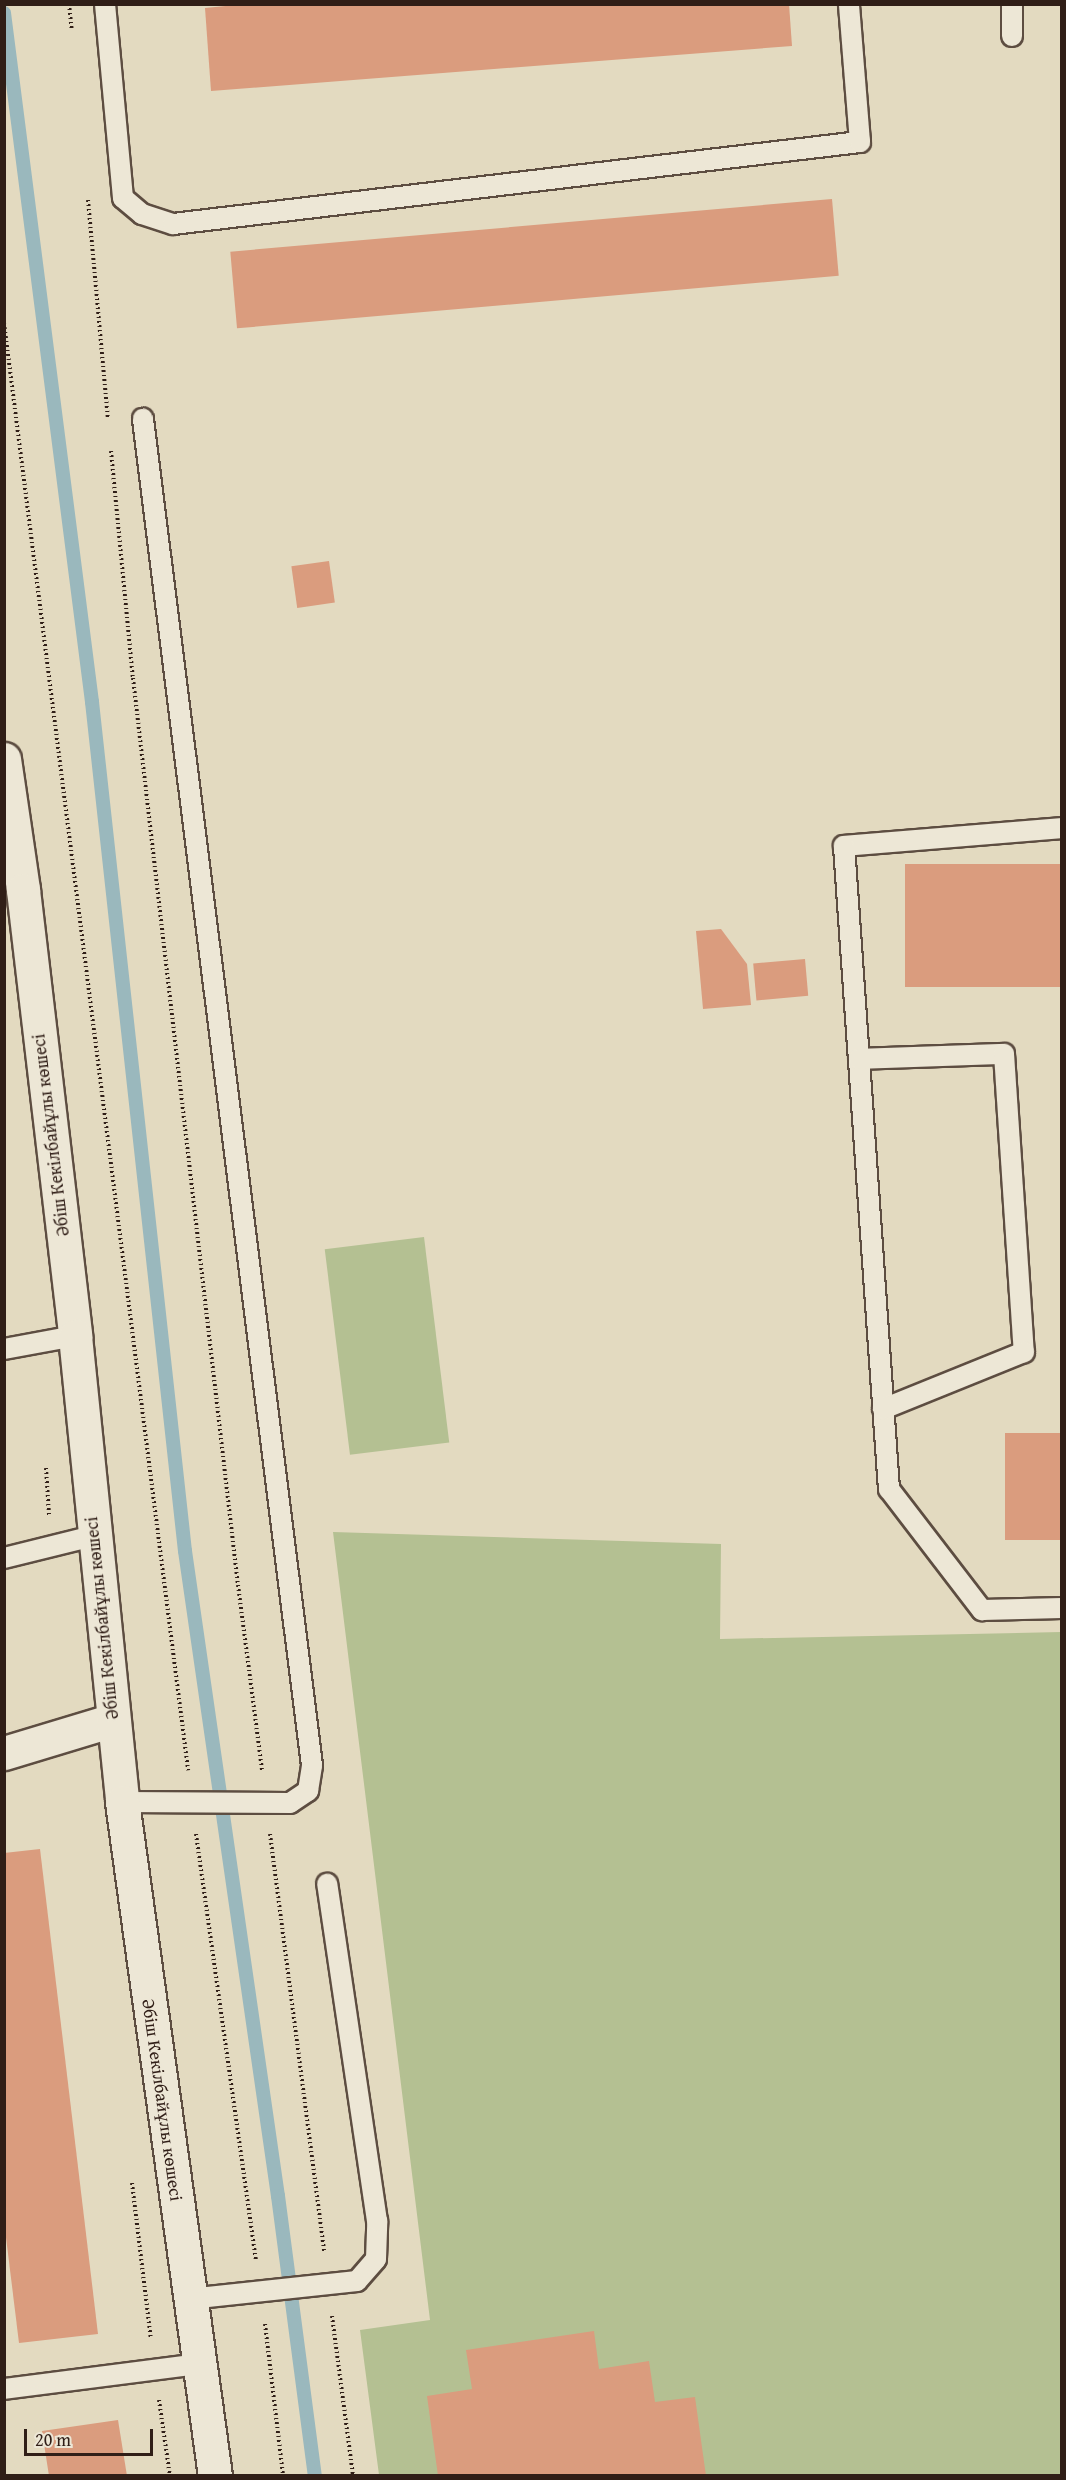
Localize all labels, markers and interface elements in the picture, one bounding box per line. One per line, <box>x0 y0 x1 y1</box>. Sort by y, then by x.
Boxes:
street label: Әбіш Кекілбайұлы көшесі <box>28 1032 74 1238</box>
street label: Әбіш Кекілбайұлы көшесі <box>81 1515 123 1721</box>
street label: Әбіш Кекілбайұлы көшесі <box>137 1998 187 2202</box>
scale bar <box>27 2417 156 2455</box>
text: 20 m <box>35 2426 71 2453</box>

